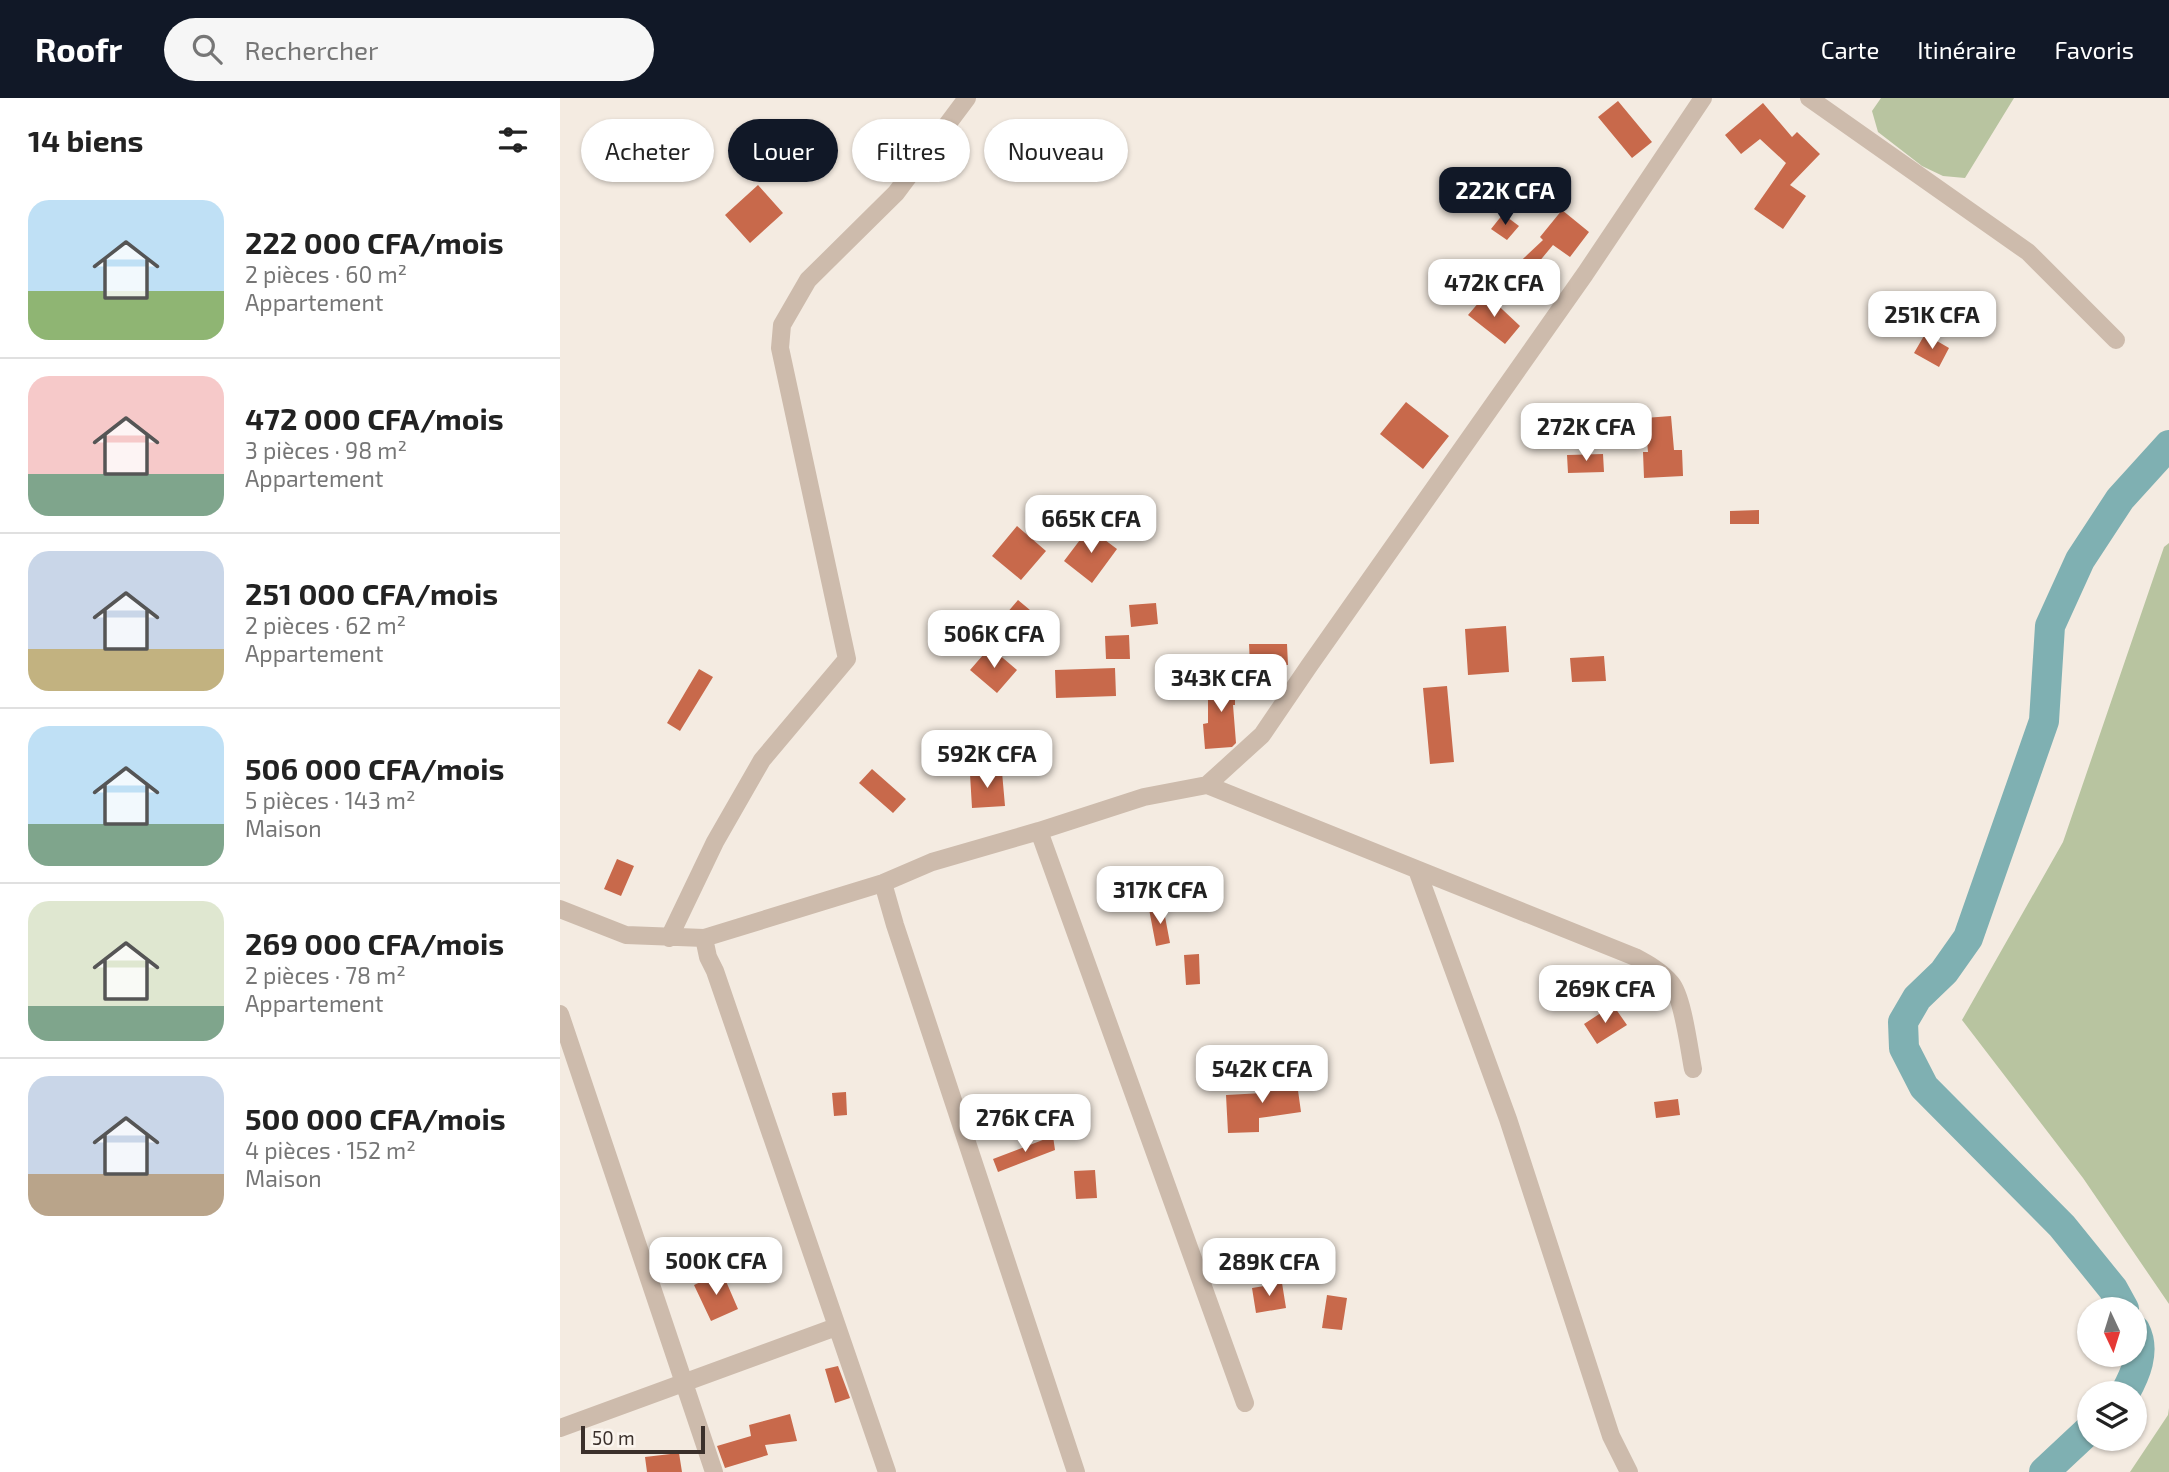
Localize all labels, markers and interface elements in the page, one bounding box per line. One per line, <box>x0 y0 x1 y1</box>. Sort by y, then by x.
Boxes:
search box <box>164 18 654 81</box>
text: Roofr <box>35 29 122 69</box>
icon: search <box>188 30 226 68</box>
text: Rechercher <box>244 34 378 65</box>
text: Carte <box>1821 35 1879 64</box>
text: Itinéraire <box>1917 35 2016 64</box>
text: Favoris <box>2054 35 2134 64</box>
chip: Acheter <box>581 119 714 182</box>
chip: Louer <box>728 119 838 182</box>
chip: Filtres <box>852 119 970 182</box>
chip: Nouveau <box>984 119 1128 182</box>
icon: filters <box>494 121 532 159</box>
text: 14 biens <box>28 122 144 158</box>
pin: 222K CFA <box>1433 167 1577 227</box>
text: 222K CFA <box>1455 176 1555 204</box>
text: 222 000 CFA/mois <box>245 224 504 260</box>
icon: home <box>84 228 168 312</box>
text: 2 pièces · 60 m² <box>245 260 407 288</box>
pin: 472K CFA <box>1422 260 1566 319</box>
text: 472K CFA <box>1444 268 1544 296</box>
text: Appartement <box>245 288 384 316</box>
pin: 251K CFA <box>1860 292 2004 351</box>
text: 251K CFA <box>1884 300 1980 328</box>
text: 472 000 CFA/mois <box>245 400 504 436</box>
icon: home <box>84 404 168 488</box>
pin: 272K CFA <box>1514 404 1658 463</box>
text: 272K CFA <box>1537 412 1635 440</box>
text: 3 pièces · 98 m² <box>245 436 407 464</box>
text: Appartement <box>245 464 384 492</box>
pin: 665K CFA <box>1019 496 1163 555</box>
text: 665K CFA <box>1041 504 1141 532</box>
text: 251 000 CFA/mois <box>245 575 498 611</box>
icon: home <box>84 579 168 663</box>
pin: 506K CFA <box>922 610 1066 670</box>
text: 2 pièces · 62 m² <box>245 611 406 639</box>
text: 506K CFA <box>944 619 1044 647</box>
text: Appartement <box>245 639 384 667</box>
pin: 343K CFA <box>1149 654 1293 714</box>
text: 343K CFA <box>1171 663 1271 691</box>
pin: 592K CFA <box>915 730 1059 790</box>
text: 592K CFA <box>937 739 1037 767</box>
text: 506 000 CFA/mois <box>245 750 504 786</box>
icon: home <box>84 754 168 838</box>
text: 5 pièces · 143 m² <box>245 786 416 814</box>
text: Maison <box>245 814 322 842</box>
pin: 317K CFA <box>1088 866 1232 926</box>
text: 317K CFA <box>1113 875 1207 903</box>
text: 269 000 CFA/mois <box>245 925 504 961</box>
icon: home <box>84 929 168 1013</box>
text: 2 pièces · 78 m² <box>245 961 406 989</box>
pin: 269K CFA <box>1533 965 1677 1025</box>
text: 269K CFA <box>1555 974 1655 1002</box>
text: Appartement <box>245 989 384 1017</box>
pin: 542K CFA <box>1190 1046 1334 1105</box>
text: 542K CFA <box>1212 1054 1312 1082</box>
pin: 276K CFA <box>953 1094 1097 1154</box>
text: 500 000 CFA/mois <box>245 1100 506 1136</box>
text: 276K CFA <box>976 1103 1074 1131</box>
icon: home <box>84 1104 168 1188</box>
text: 4 pièces · 152 m² <box>245 1136 416 1164</box>
text: Maison <box>245 1164 322 1192</box>
pin: 500K CFA <box>644 1238 788 1297</box>
pin: 289K CFA <box>1197 1238 1341 1298</box>
text: 500K CFA <box>665 1246 767 1274</box>
text: 289K CFA <box>1219 1247 1319 1275</box>
north arrow <box>2077 1297 2147 1367</box>
map controls <box>2077 1297 2147 1451</box>
button: layers <box>2077 1381 2147 1451</box>
scale bar <box>581 1423 705 1455</box>
text: 50 m <box>592 1426 635 1449</box>

